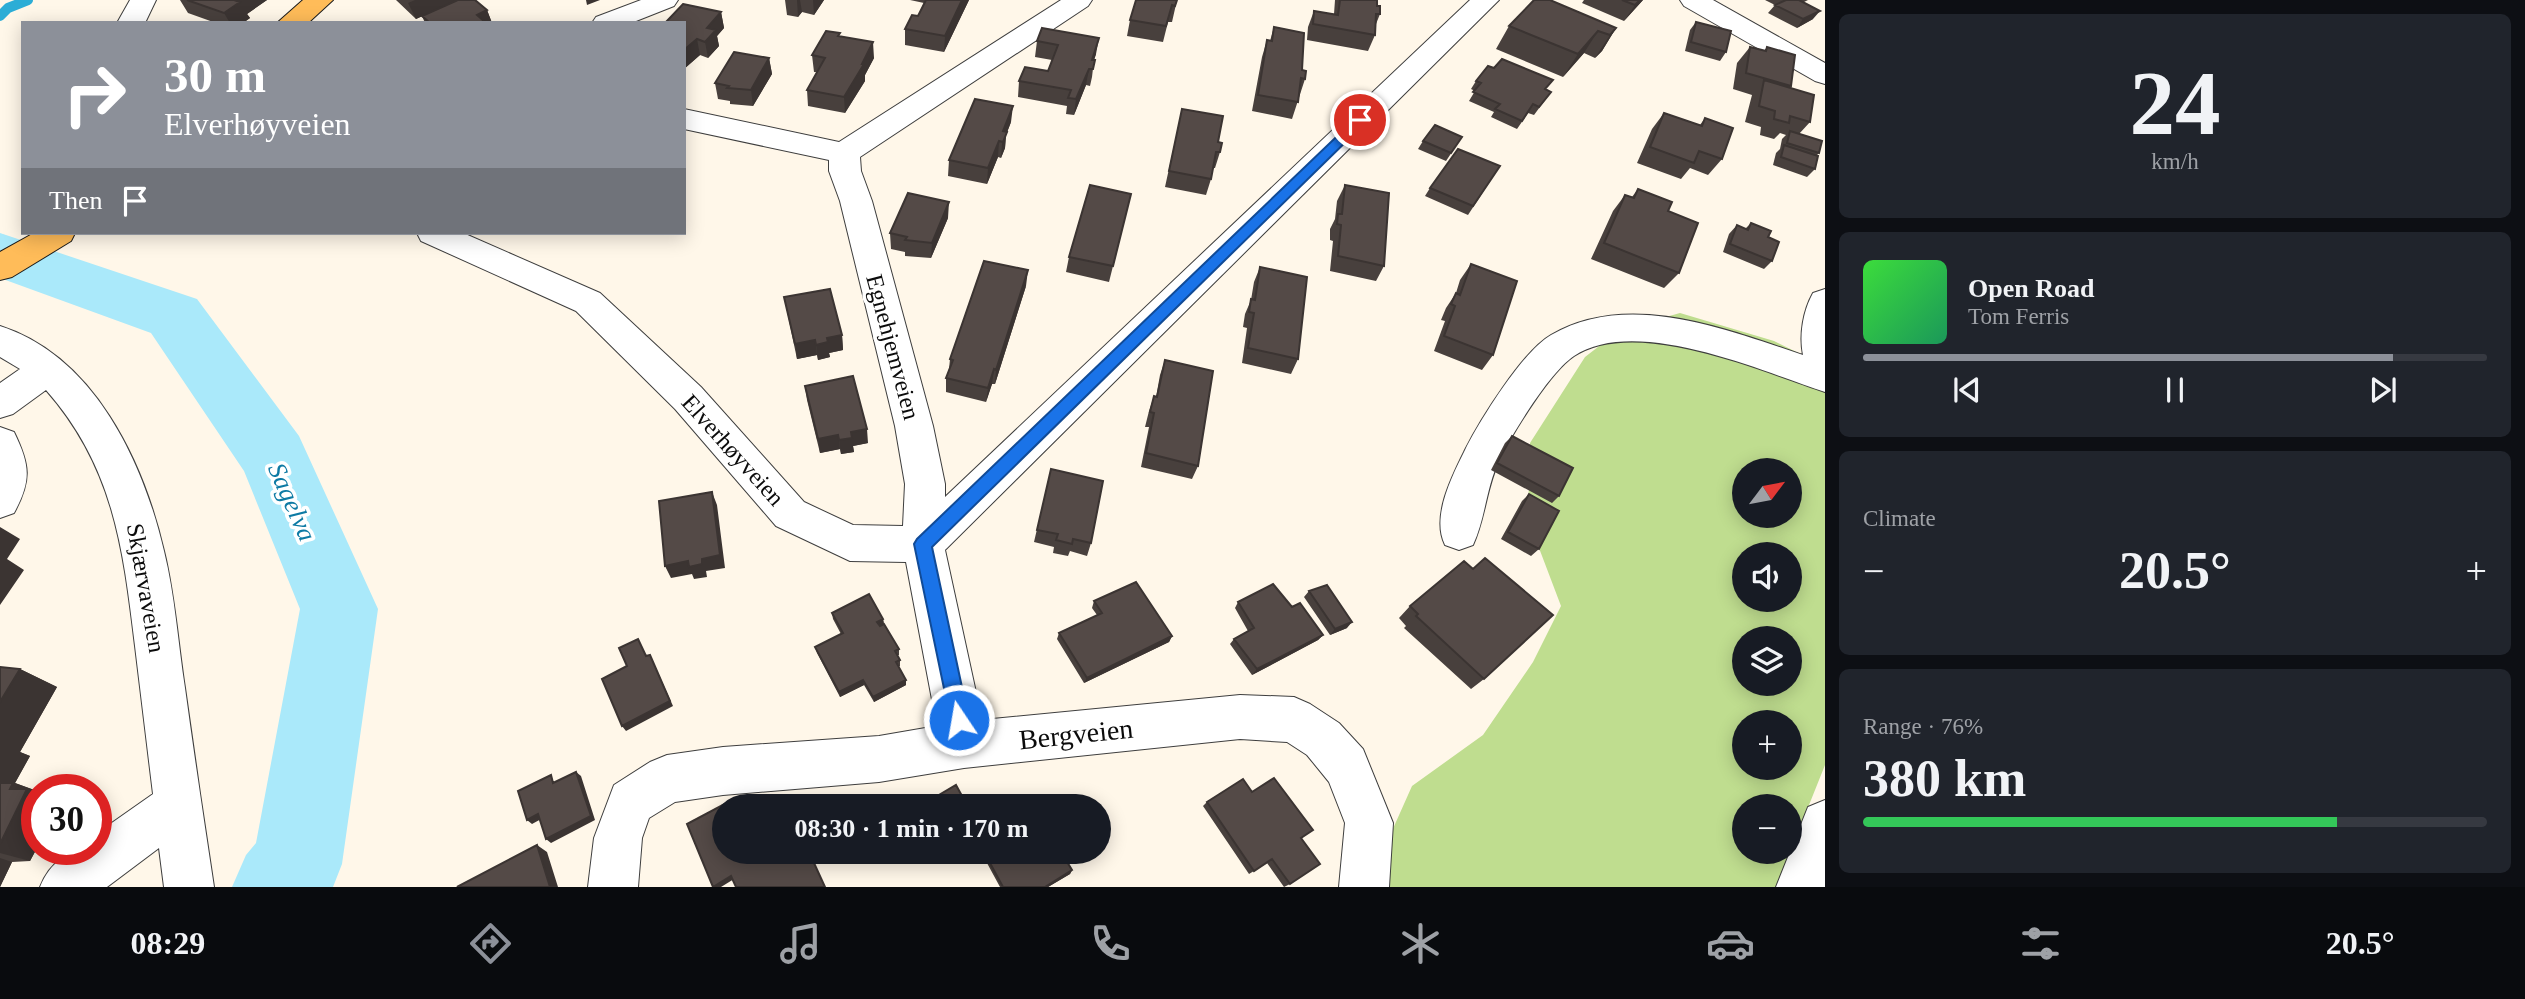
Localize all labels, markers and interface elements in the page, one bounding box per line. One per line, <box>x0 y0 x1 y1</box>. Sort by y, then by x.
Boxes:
text: 30 m <box>164 48 266 103</box>
icon: right <box>49 49 140 140</box>
text: 24 <box>2130 53 2221 154</box>
pin <box>1330 90 1390 150</box>
icon: arrive <box>1341 101 1379 139</box>
text: Elverhøyveien <box>164 106 351 142</box>
text: km/h <box>2151 149 2199 174</box>
icon: arrive <box>116 182 154 220</box>
text: Then <box>49 186 102 215</box>
street label: Egnehjemveien <box>861 272 925 422</box>
text: Open Road <box>1968 274 2094 303</box>
text: Tom Ferris <box>1968 304 2069 329</box>
icon: previous <box>1948 371 1986 409</box>
icon: pause <box>2156 371 2194 409</box>
icon: next <box>2364 371 2402 409</box>
street label: Elverhøyveien <box>677 389 789 511</box>
north arrow <box>1732 458 1802 528</box>
map controls <box>1732 458 1802 864</box>
water label: Sagelva <box>262 459 322 545</box>
text: Climate <box>1863 506 1936 531</box>
street label: Skjærvaveien <box>122 521 170 655</box>
button: sound <box>1732 542 1802 612</box>
text: 20.5° <box>2119 542 2231 599</box>
text: − <box>1863 550 1884 592</box>
text: + <box>2466 550 2487 592</box>
button: layers <box>1732 626 1802 696</box>
position arrow <box>922 683 996 757</box>
button: + <box>1732 710 1802 780</box>
street label: Bergveien <box>1017 713 1135 755</box>
text: Range · 76% <box>1863 714 1983 739</box>
text: 380 km <box>1863 750 2026 807</box>
speed limit sign: 30 <box>21 774 112 865</box>
button: − <box>1732 794 1802 864</box>
text: 08:30 · 1 min · 170 m <box>795 814 1029 843</box>
icon: directions <box>466 919 515 968</box>
icon: music <box>776 919 825 968</box>
icon: phone <box>1086 919 1135 968</box>
icon: climate <box>1396 919 1445 968</box>
icon: car <box>1706 919 1755 968</box>
icon: filters <box>2016 919 2065 968</box>
text: 08:29 <box>130 925 205 961</box>
text: 20.5° <box>2326 925 2394 961</box>

